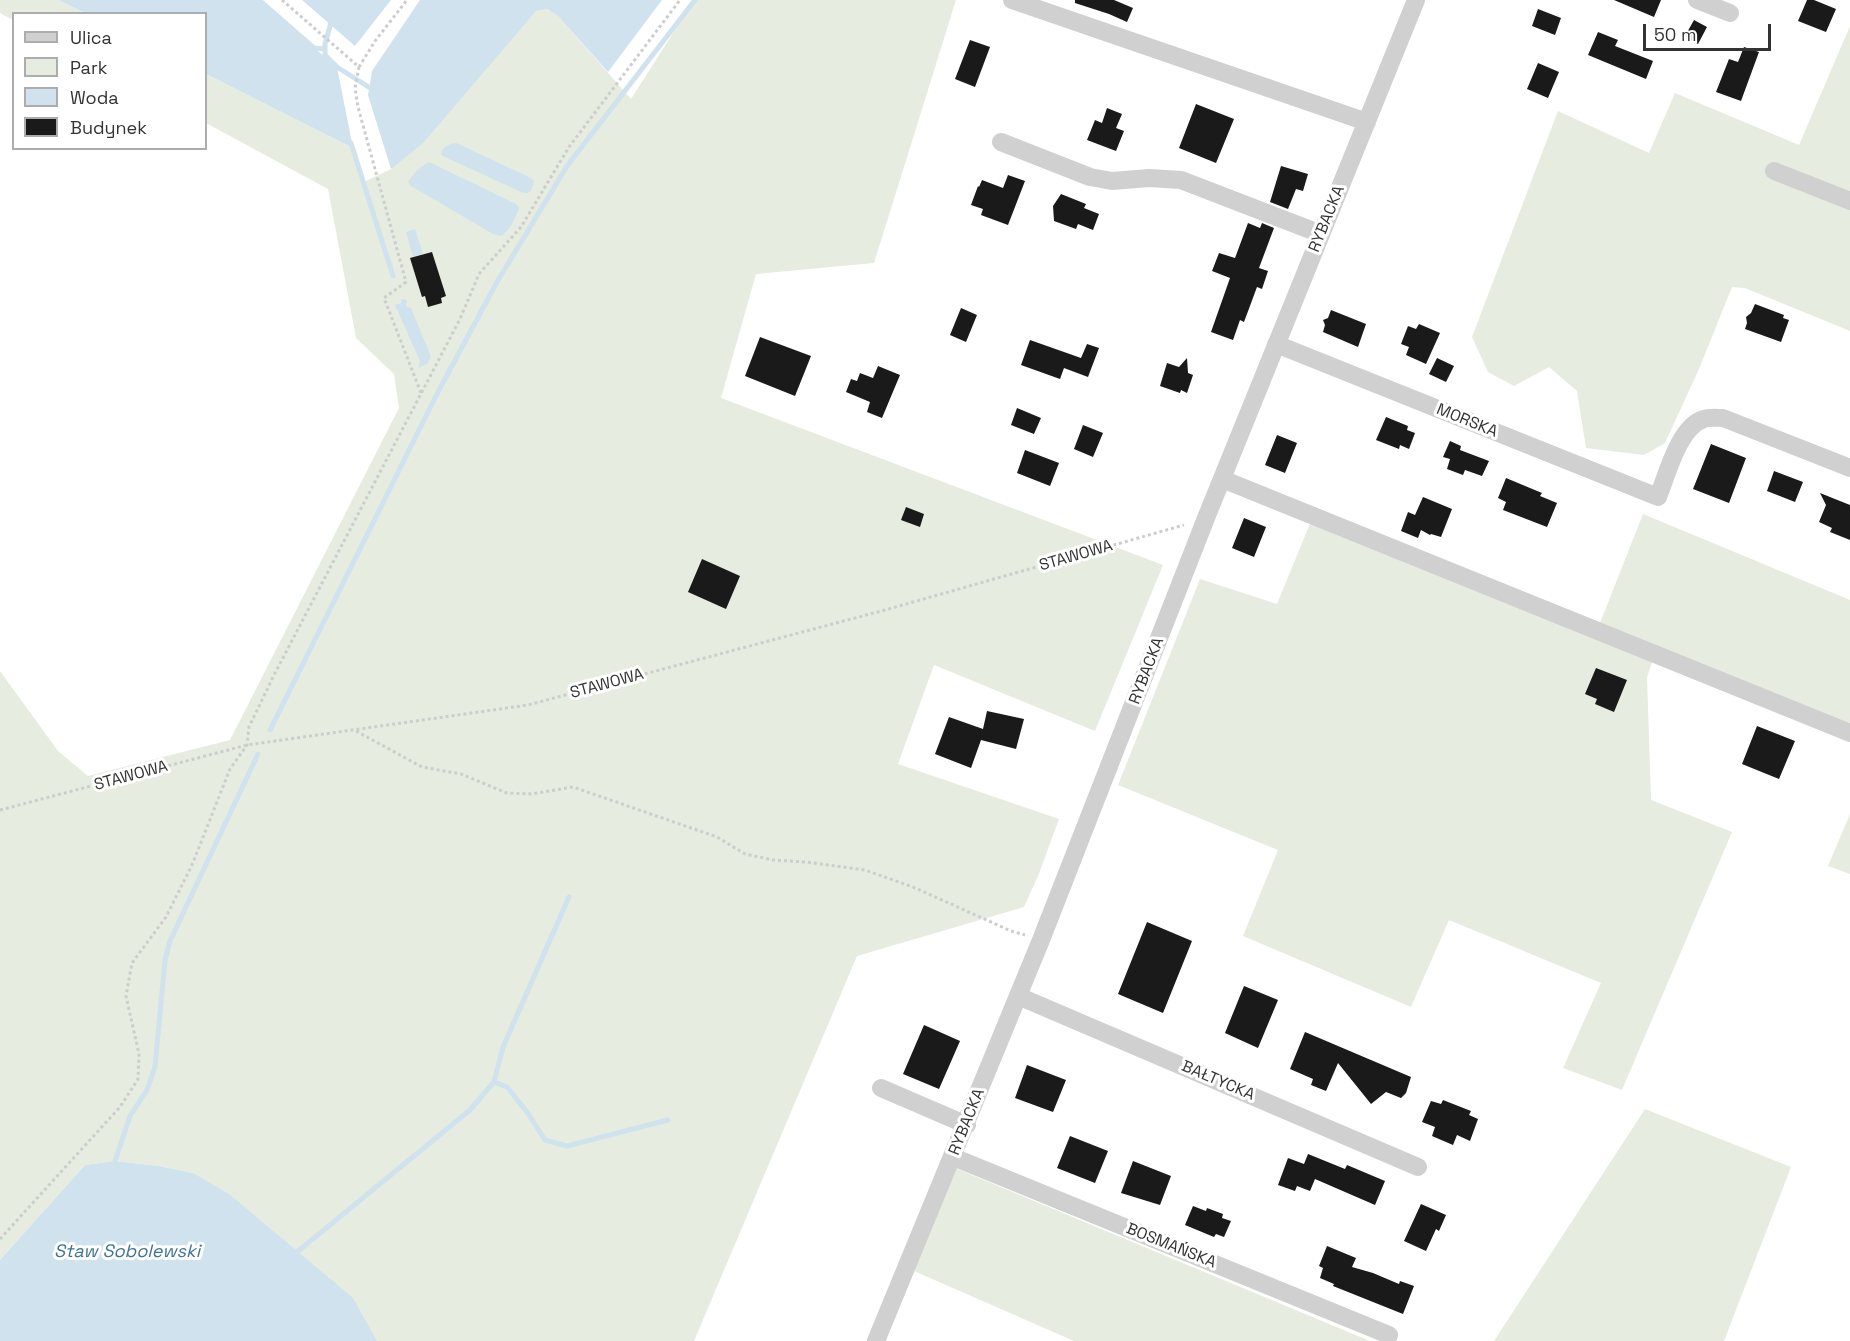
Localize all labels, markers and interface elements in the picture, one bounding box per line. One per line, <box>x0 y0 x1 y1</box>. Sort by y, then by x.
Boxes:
legend <box>12 12 207 150</box>
scale bar <box>1646 12 1774 50</box>
text: 50 m <box>1654 23 1696 46</box>
text: Ulica <box>70 26 112 49</box>
text: Park <box>70 56 107 79</box>
text: Woda <box>70 86 119 109</box>
text: Budynek <box>70 116 147 139</box>
street label: RYBACKA <box>1305 183 1349 255</box>
street label: MORSKA <box>1434 400 1500 442</box>
street label: STAWOWA <box>1037 536 1115 576</box>
street label: RYBACKA <box>1125 635 1169 707</box>
street label: STAWOWA <box>568 665 646 703</box>
street label: STAWOWA <box>92 757 170 795</box>
street label: BAŁTYCKA <box>1179 1057 1257 1105</box>
street label: RYBACKA <box>945 1086 989 1158</box>
street label: BOSMAŃSKA <box>1123 1219 1219 1273</box>
water label: Staw Sobolewski <box>54 1241 200 1263</box>

